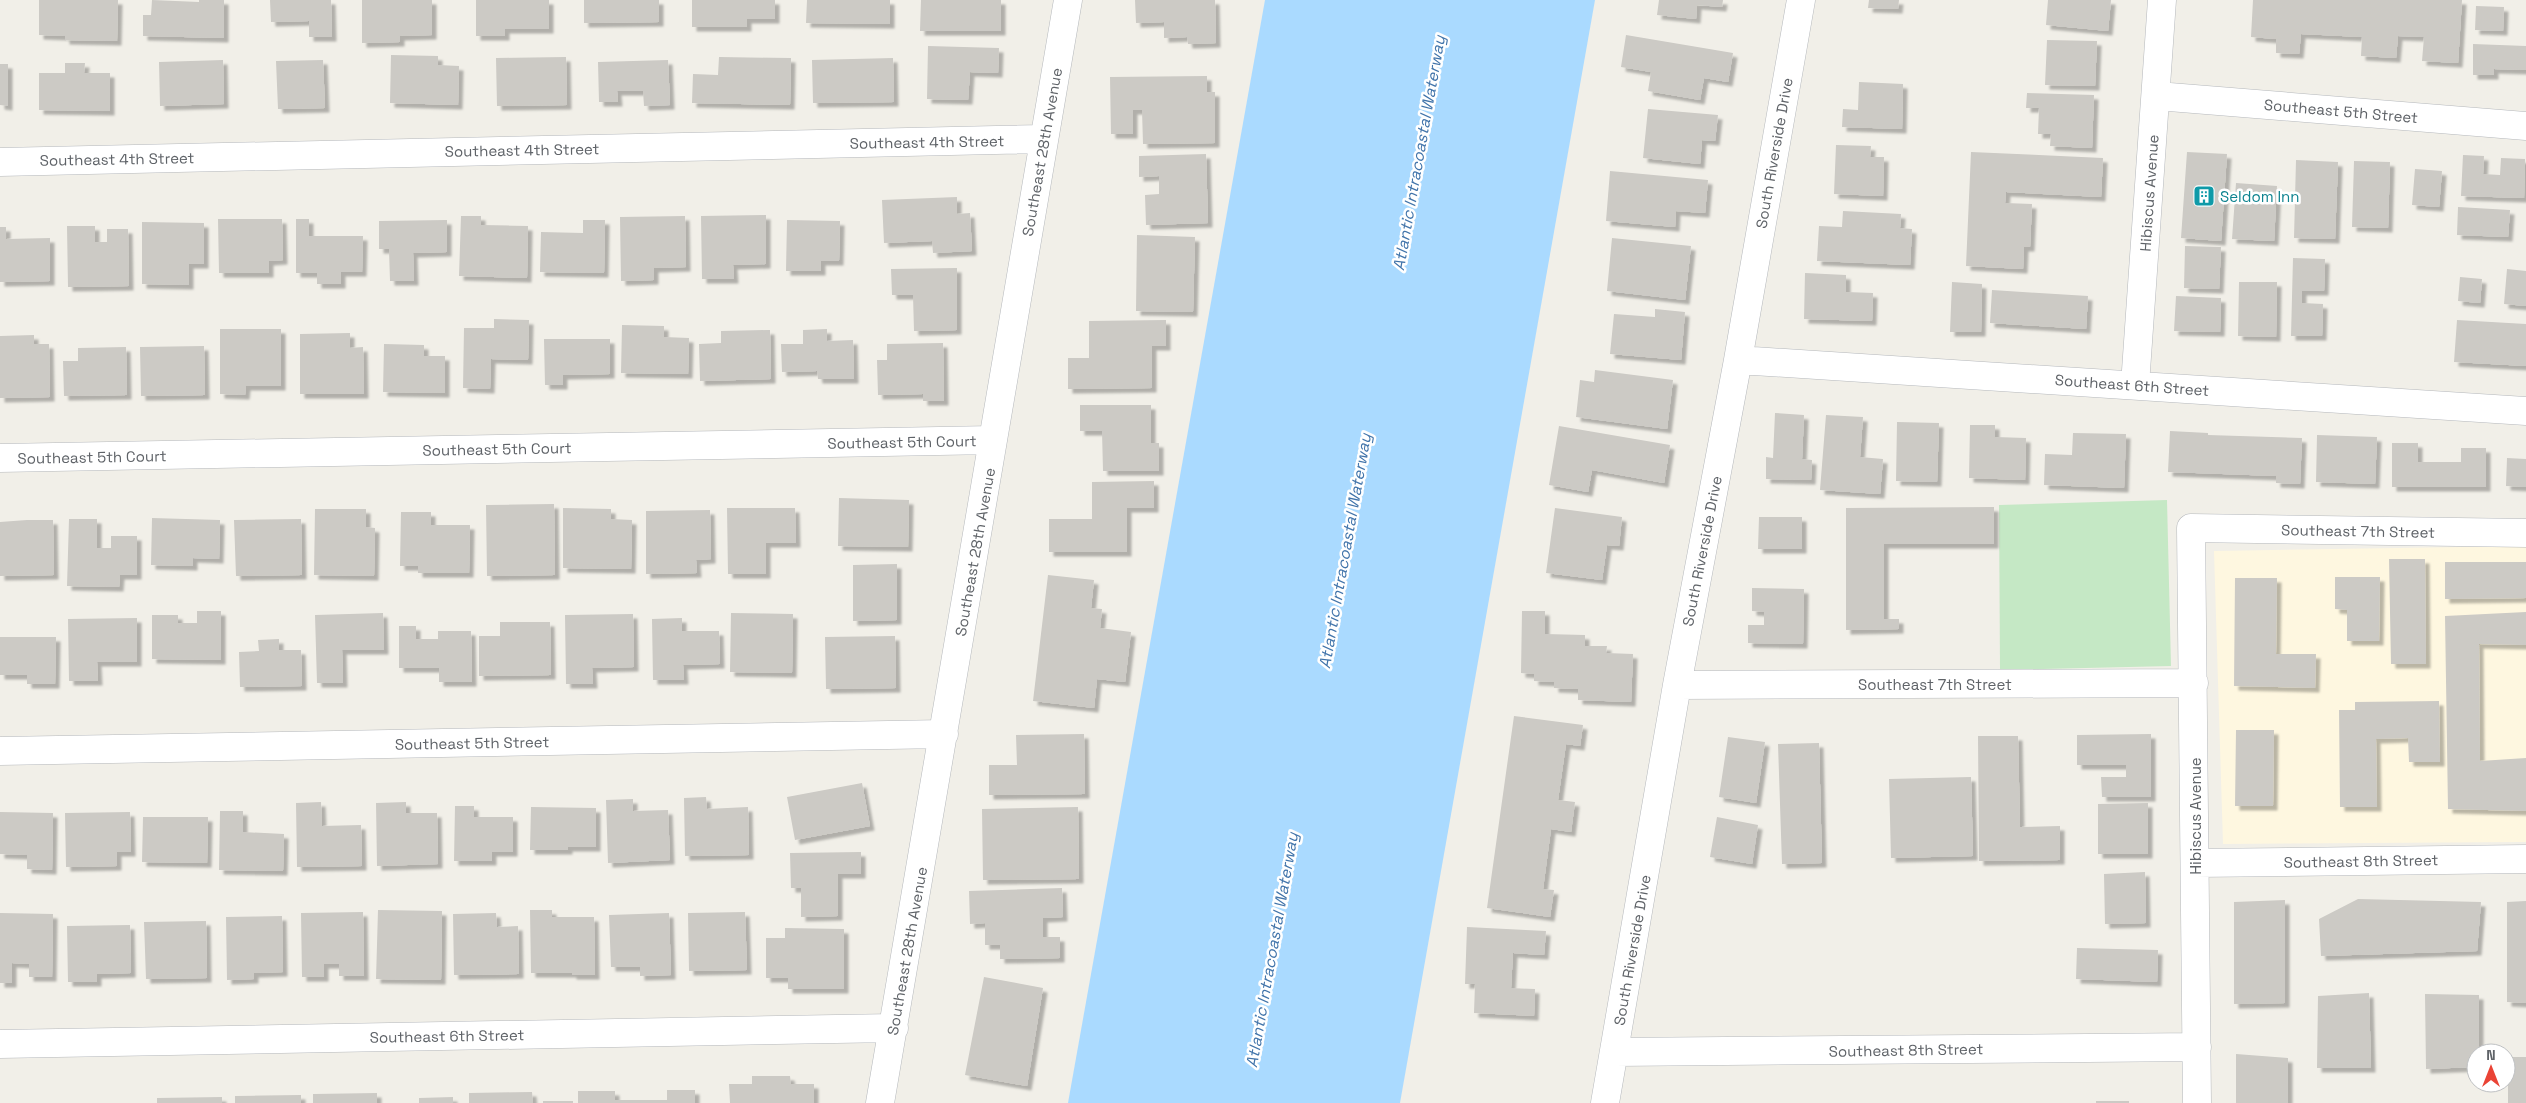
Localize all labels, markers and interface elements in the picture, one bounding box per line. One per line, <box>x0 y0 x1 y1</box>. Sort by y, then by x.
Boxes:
water label: Atlantic Intracoastal Waterway <box>1388 33 1450 272</box>
street label: Southeast 28th Avenue <box>1018 66 1066 238</box>
street label: South Riverside Drive <box>1751 76 1797 230</box>
street label: Southeast 5th Street <box>2263 95 2419 127</box>
street label: Southeast 4th Street <box>849 131 1005 153</box>
street label: Hibiscus Avenue <box>2135 134 2163 252</box>
street label: Southeast 4th Street <box>444 139 600 161</box>
street label: Southeast 4th Street <box>39 148 195 170</box>
building icon: Seldom Inn <box>2192 184 2216 208</box>
place label: Seldom Inn <box>2220 187 2300 206</box>
street label: Southeast 6th Street <box>2054 370 2210 400</box>
street label: Southeast 5th Court <box>827 431 977 453</box>
water label: Atlantic Intracoastal Waterway <box>1314 431 1376 670</box>
street label: Southeast 5th Court <box>422 438 572 460</box>
street label: Southeast 5th Court <box>17 446 167 468</box>
street label: Southeast 28th Avenue <box>951 466 999 638</box>
street label: South Riverside Drive <box>1678 474 1726 628</box>
street label: Southeast 7th Street <box>2281 520 2435 542</box>
street label: Southeast 7th Street <box>1858 675 2012 694</box>
street label: Southeast 5th Street <box>395 732 549 754</box>
street label: Hibiscus Avenue <box>2186 757 2205 875</box>
water label: Atlantic Intracoastal Waterway <box>1241 830 1303 1069</box>
street label: Southeast 8th Street <box>2283 850 2439 872</box>
street label: Southeast 28th Avenue <box>883 865 931 1037</box>
street label: South Riverside Drive <box>1609 873 1655 1027</box>
street label: Southeast 6th Street <box>370 1025 525 1047</box>
street label: Southeast 8th Street <box>1828 1039 1984 1061</box>
north arrow <box>2466 1043 2516 1093</box>
text: N <box>2486 1046 2496 1064</box>

